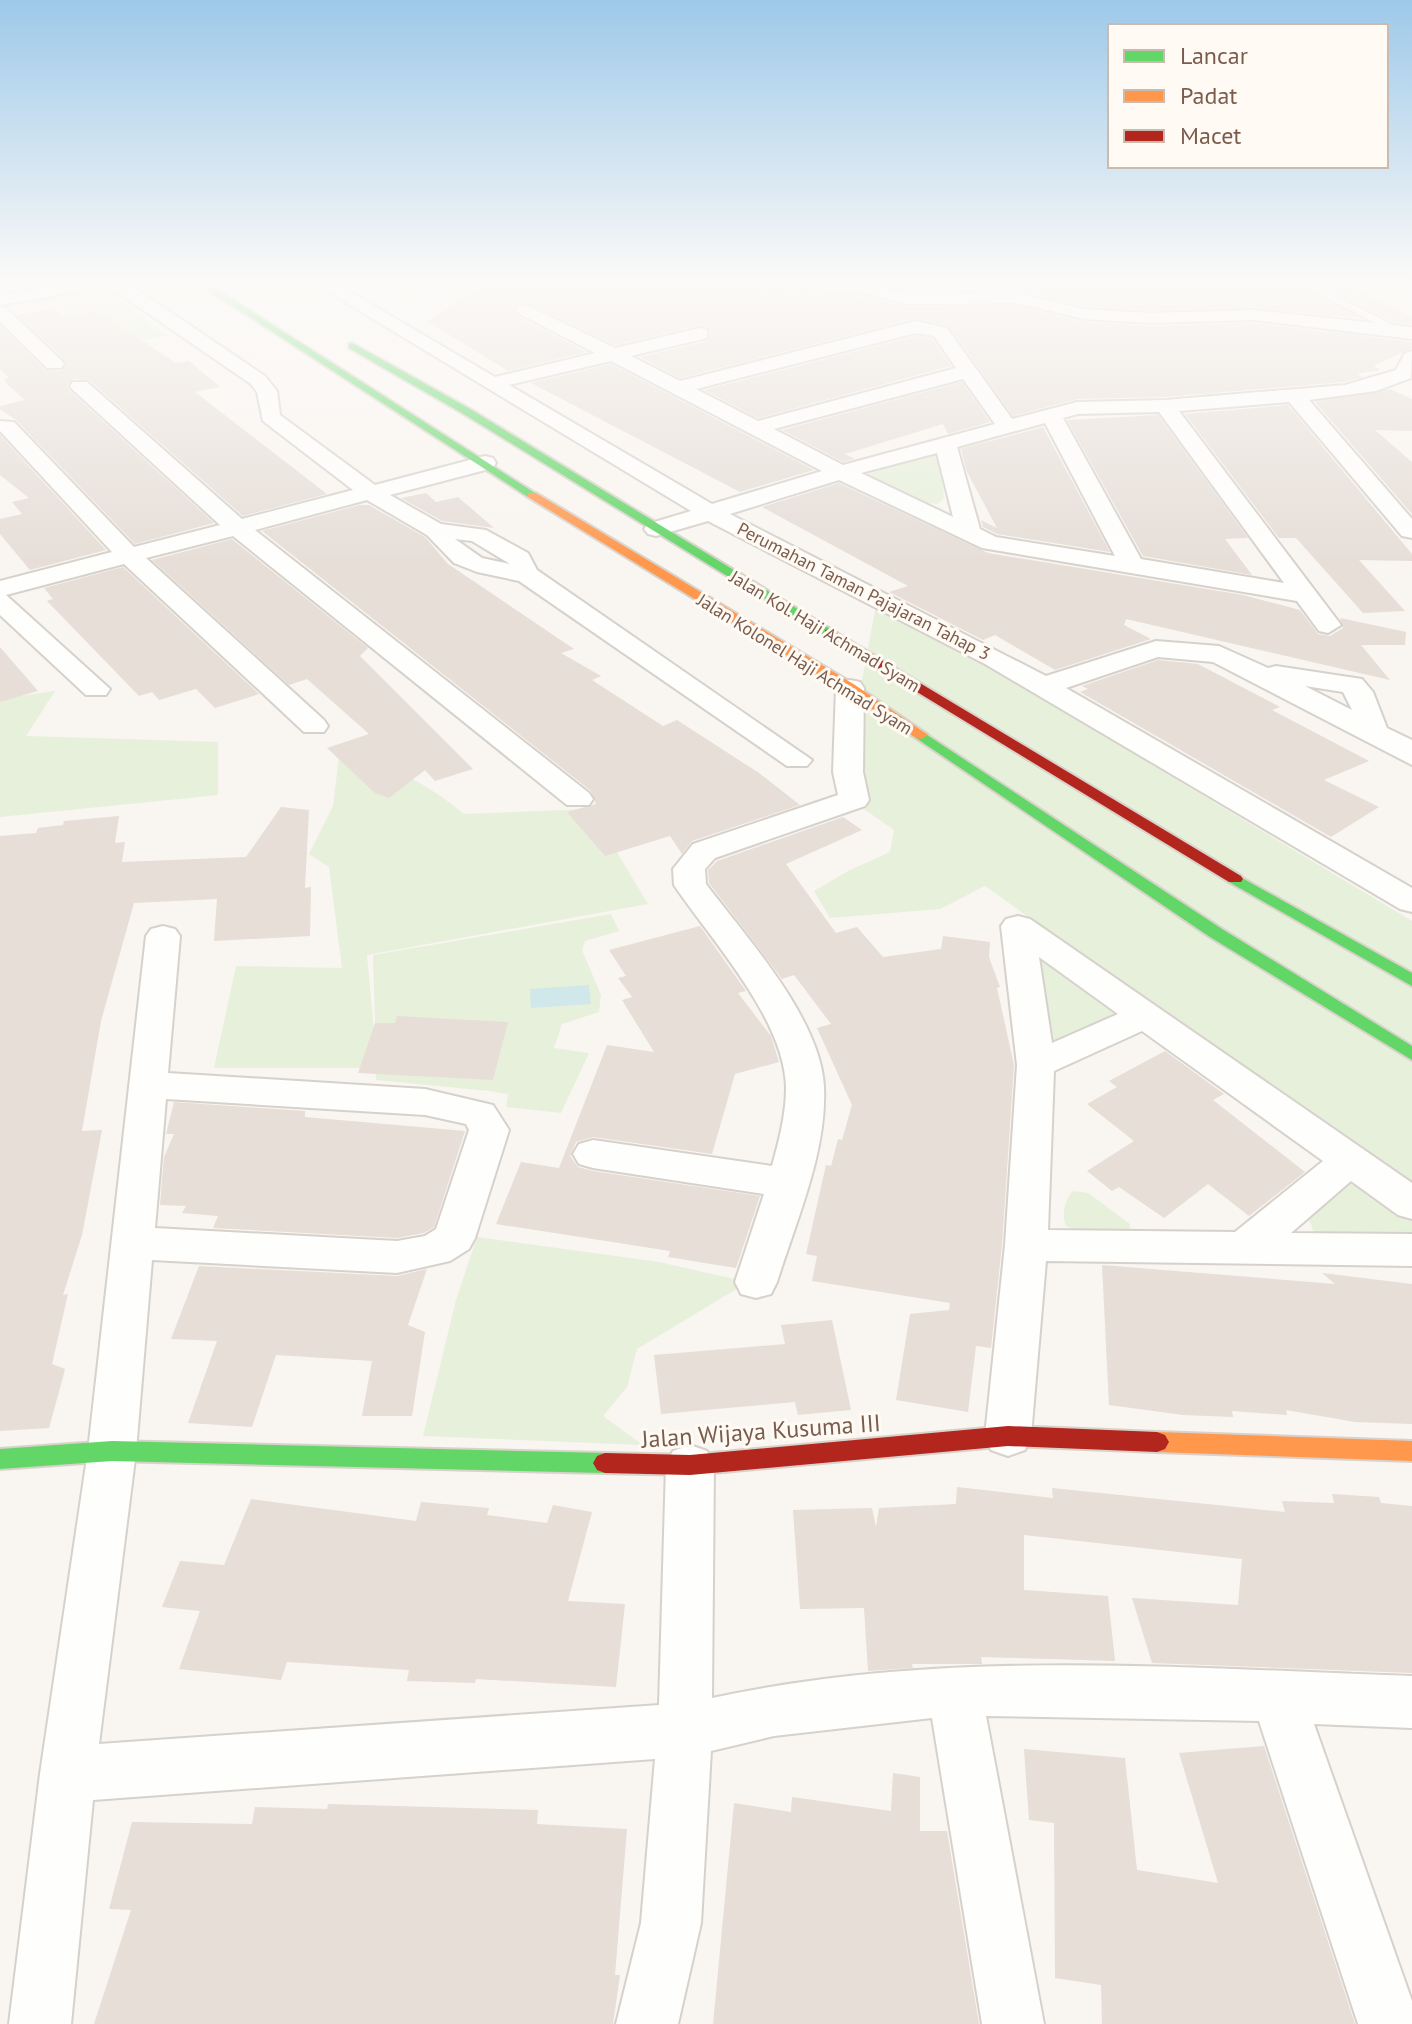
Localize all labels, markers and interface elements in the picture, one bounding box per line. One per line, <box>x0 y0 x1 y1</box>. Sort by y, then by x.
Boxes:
legend <box>1108 24 1388 168</box>
text: Lancar <box>1180 40 1248 71</box>
text: Padat <box>1180 80 1237 111</box>
text: Macet <box>1180 120 1242 151</box>
street label: Perumahan Taman Pajajaran Tahap 3 <box>734 517 994 665</box>
street label: Jalan Kol. Haji Achmad Syam <box>725 565 924 697</box>
street label: Jalan Kolonel Haji Achmad Syam <box>692 588 917 740</box>
street label: Jalan Wijaya Kusuma III <box>639 1407 882 1455</box>

